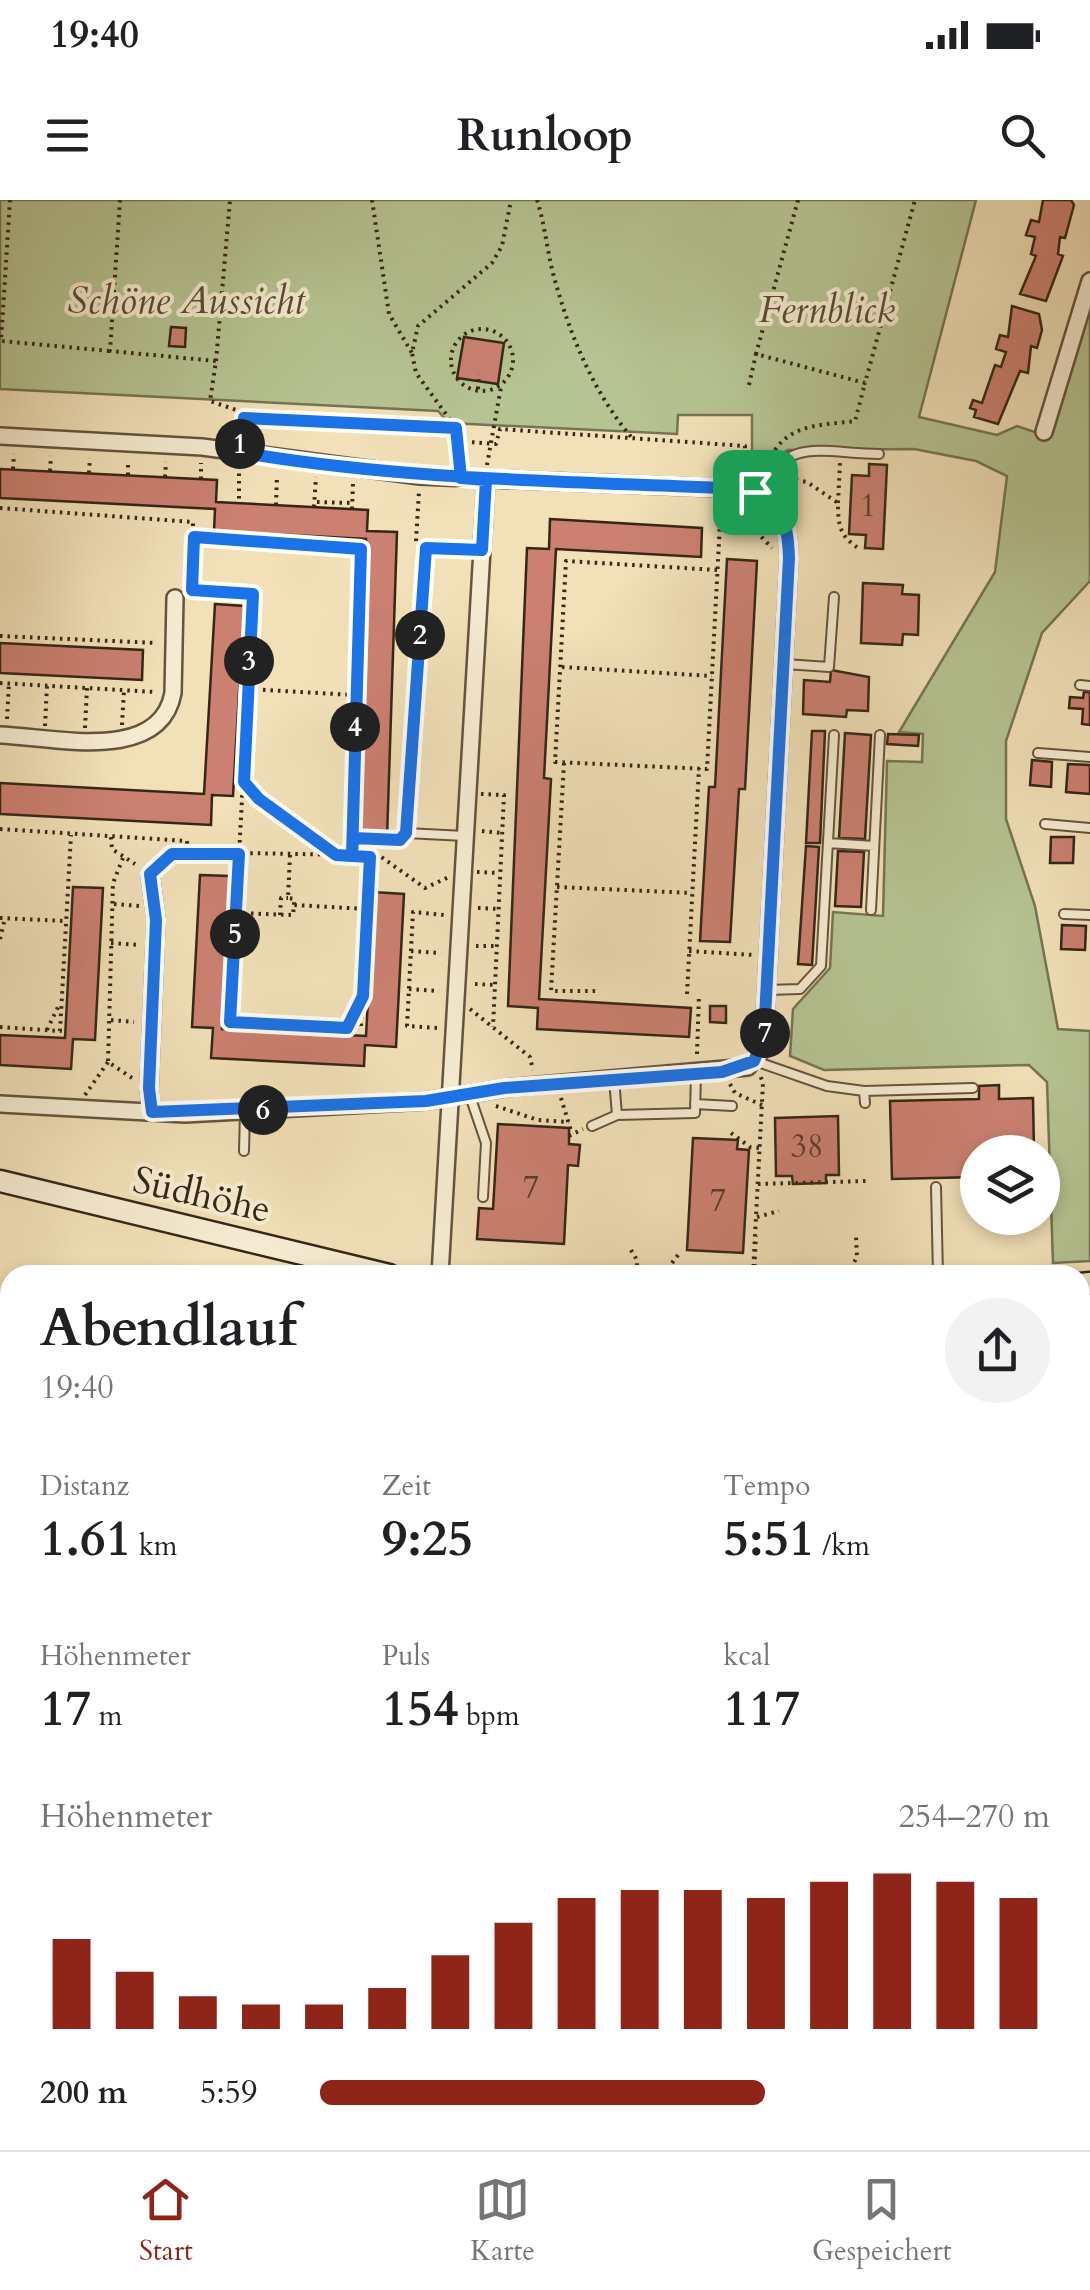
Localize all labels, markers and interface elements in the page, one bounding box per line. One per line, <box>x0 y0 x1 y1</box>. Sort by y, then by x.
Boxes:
text: 19:40 <box>50 9 139 61</box>
text: Runloop <box>457 105 633 166</box>
icon: menu <box>40 108 95 163</box>
icon: search <box>995 108 1050 163</box>
park label: Schöne Aussicht <box>67 275 306 327</box>
park label: Fernblick <box>759 284 895 336</box>
pin: 1 <box>215 419 265 469</box>
text: 1 <box>233 425 247 463</box>
pin <box>713 450 798 535</box>
icon: arrive <box>728 465 783 520</box>
house number: 1 <box>860 484 876 528</box>
pin: 2 <box>395 610 445 660</box>
text: 2 <box>413 616 427 654</box>
pin: 3 <box>224 636 274 686</box>
text: 3 <box>242 642 256 680</box>
pin: 4 <box>330 702 380 752</box>
text: 4 <box>348 708 362 746</box>
pin: 5 <box>210 909 260 959</box>
text: 5 <box>228 915 242 953</box>
pin: 7 <box>740 1008 790 1058</box>
text: 7 <box>758 1014 772 1052</box>
pin: 6 <box>238 1085 288 1135</box>
text: 6 <box>256 1091 270 1129</box>
house number: 38 <box>791 1125 823 1169</box>
map controls <box>960 1135 1060 1235</box>
button: layers <box>960 1135 1060 1235</box>
street label: Südhöhe <box>128 1154 276 1236</box>
house number: 7 <box>523 1166 539 1210</box>
house number: 7 <box>710 1179 726 1223</box>
text: Abendlauf <box>40 1291 297 1365</box>
button: share <box>945 1298 1050 1403</box>
text: 19:40 <box>40 1366 114 1410</box>
text: Distanz <box>40 1467 129 1505</box>
text: Zeit <box>382 1467 431 1505</box>
text: Tempo <box>723 1467 810 1505</box>
text: 1.61 <box>40 1505 131 1573</box>
text: 9:25 <box>382 1505 473 1573</box>
text: 5:51 <box>723 1505 815 1573</box>
text: km <box>131 1527 178 1565</box>
text: /km <box>815 1527 870 1565</box>
text: Höhenmeter <box>40 1637 191 1675</box>
text: Puls <box>382 1637 430 1675</box>
text: kcal <box>723 1637 770 1675</box>
text: 17 <box>40 1675 91 1743</box>
text: 154 <box>382 1675 459 1743</box>
text: 117 <box>723 1675 800 1743</box>
text: m <box>91 1697 122 1735</box>
text: bpm <box>459 1697 520 1735</box>
text: Höhenmeter <box>40 1795 212 1839</box>
text: 254–270 m <box>898 1795 1050 1839</box>
text: 200 m <box>40 2071 127 2115</box>
text: 5:59 <box>200 2071 257 2115</box>
tab: Start <box>138 2172 193 2270</box>
tab: Karte <box>470 2172 535 2270</box>
tab: Gespeichert <box>812 2172 952 2270</box>

